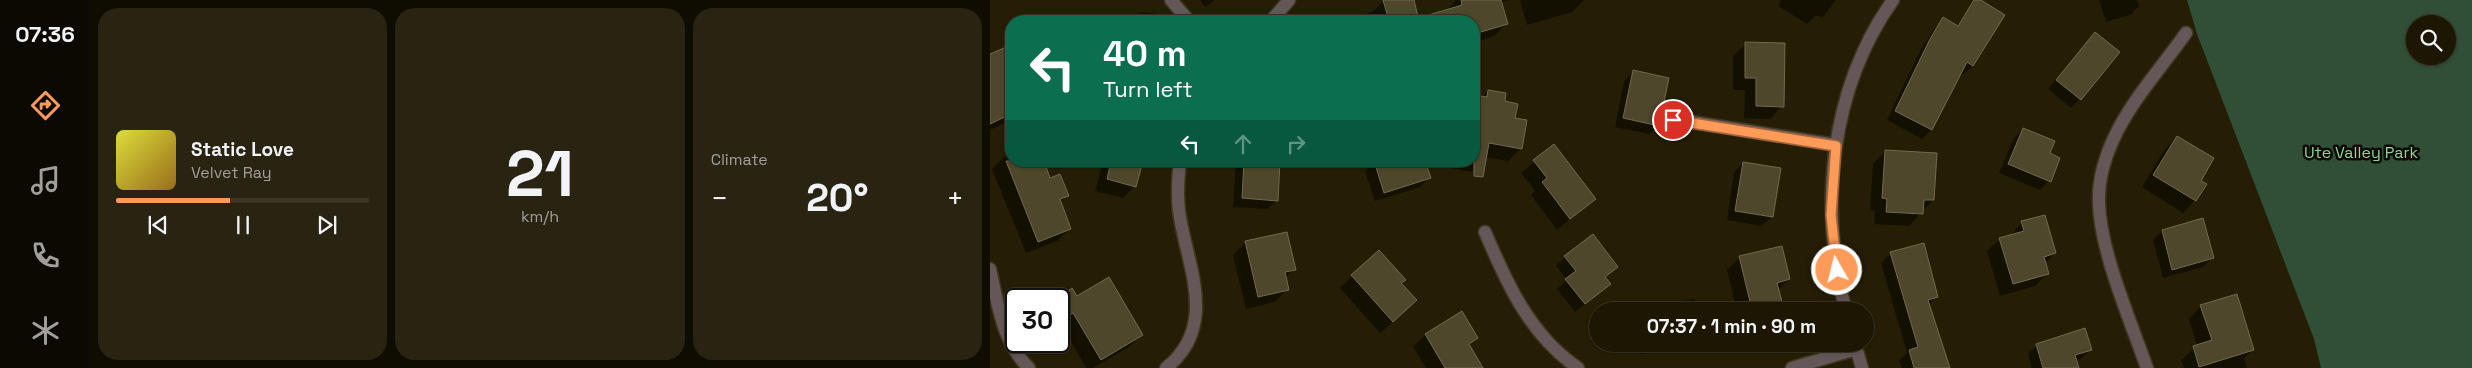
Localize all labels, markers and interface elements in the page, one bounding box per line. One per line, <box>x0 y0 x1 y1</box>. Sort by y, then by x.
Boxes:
map controls <box>2406 15 2456 65</box>
button: search <box>2406 15 2456 65</box>
text: 07:36 <box>15 20 75 48</box>
text: 40 m <box>1103 32 1187 76</box>
icon: left <box>1020 35 1085 100</box>
text: Turn left <box>1103 75 1193 103</box>
icon: directions <box>28 88 63 123</box>
pin <box>1652 99 1694 141</box>
icon: arrive <box>1659 106 1687 134</box>
icon: left <box>1176 130 1204 158</box>
icon: ahead <box>1229 130 1257 158</box>
icon: right <box>1282 130 1310 158</box>
text: 21 <box>506 132 574 215</box>
text: Static Love <box>191 137 294 162</box>
park label: Ute Valley Park <box>2304 142 2418 163</box>
text: Climate <box>711 149 768 170</box>
text: Velvet Ray <box>191 162 272 183</box>
icon: music <box>28 163 63 198</box>
text: 20° <box>806 174 868 222</box>
text: − <box>711 180 728 216</box>
text: + <box>947 180 964 216</box>
text: km/h <box>521 206 559 227</box>
icon: previous <box>144 211 172 239</box>
icon: pause <box>229 211 257 239</box>
icon: next <box>313 211 341 239</box>
icon: phone <box>28 238 63 273</box>
position arrow <box>1810 243 1862 295</box>
speed limit sign: 30 <box>1005 288 1070 353</box>
icon: climate <box>28 313 63 348</box>
text: 07:37 · 1 min · 90 m <box>1647 314 1816 339</box>

